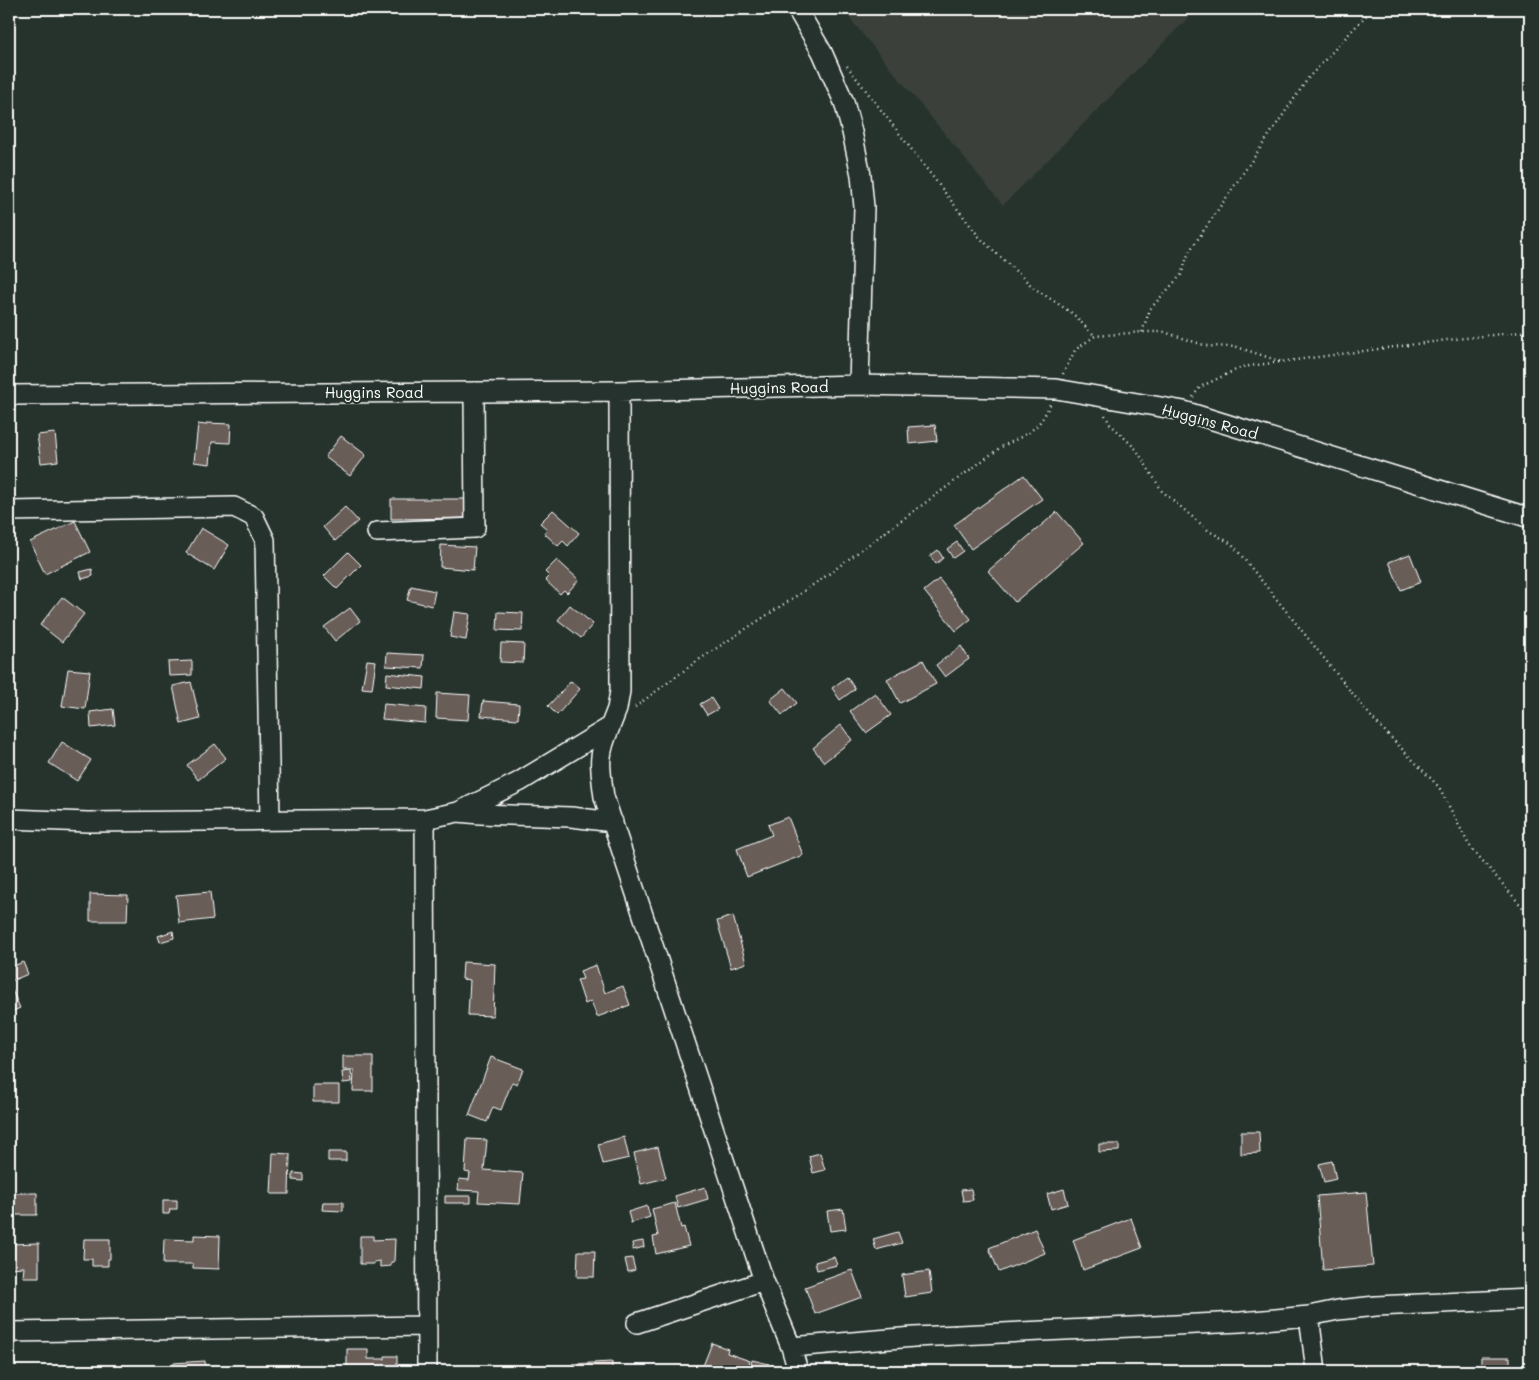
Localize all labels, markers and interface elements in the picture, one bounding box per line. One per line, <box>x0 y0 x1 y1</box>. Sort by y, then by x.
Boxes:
street label: Huggins Road <box>730 376 828 398</box>
street label: Huggins Road <box>325 382 423 402</box>
street label: Huggins Road <box>1160 399 1260 443</box>

